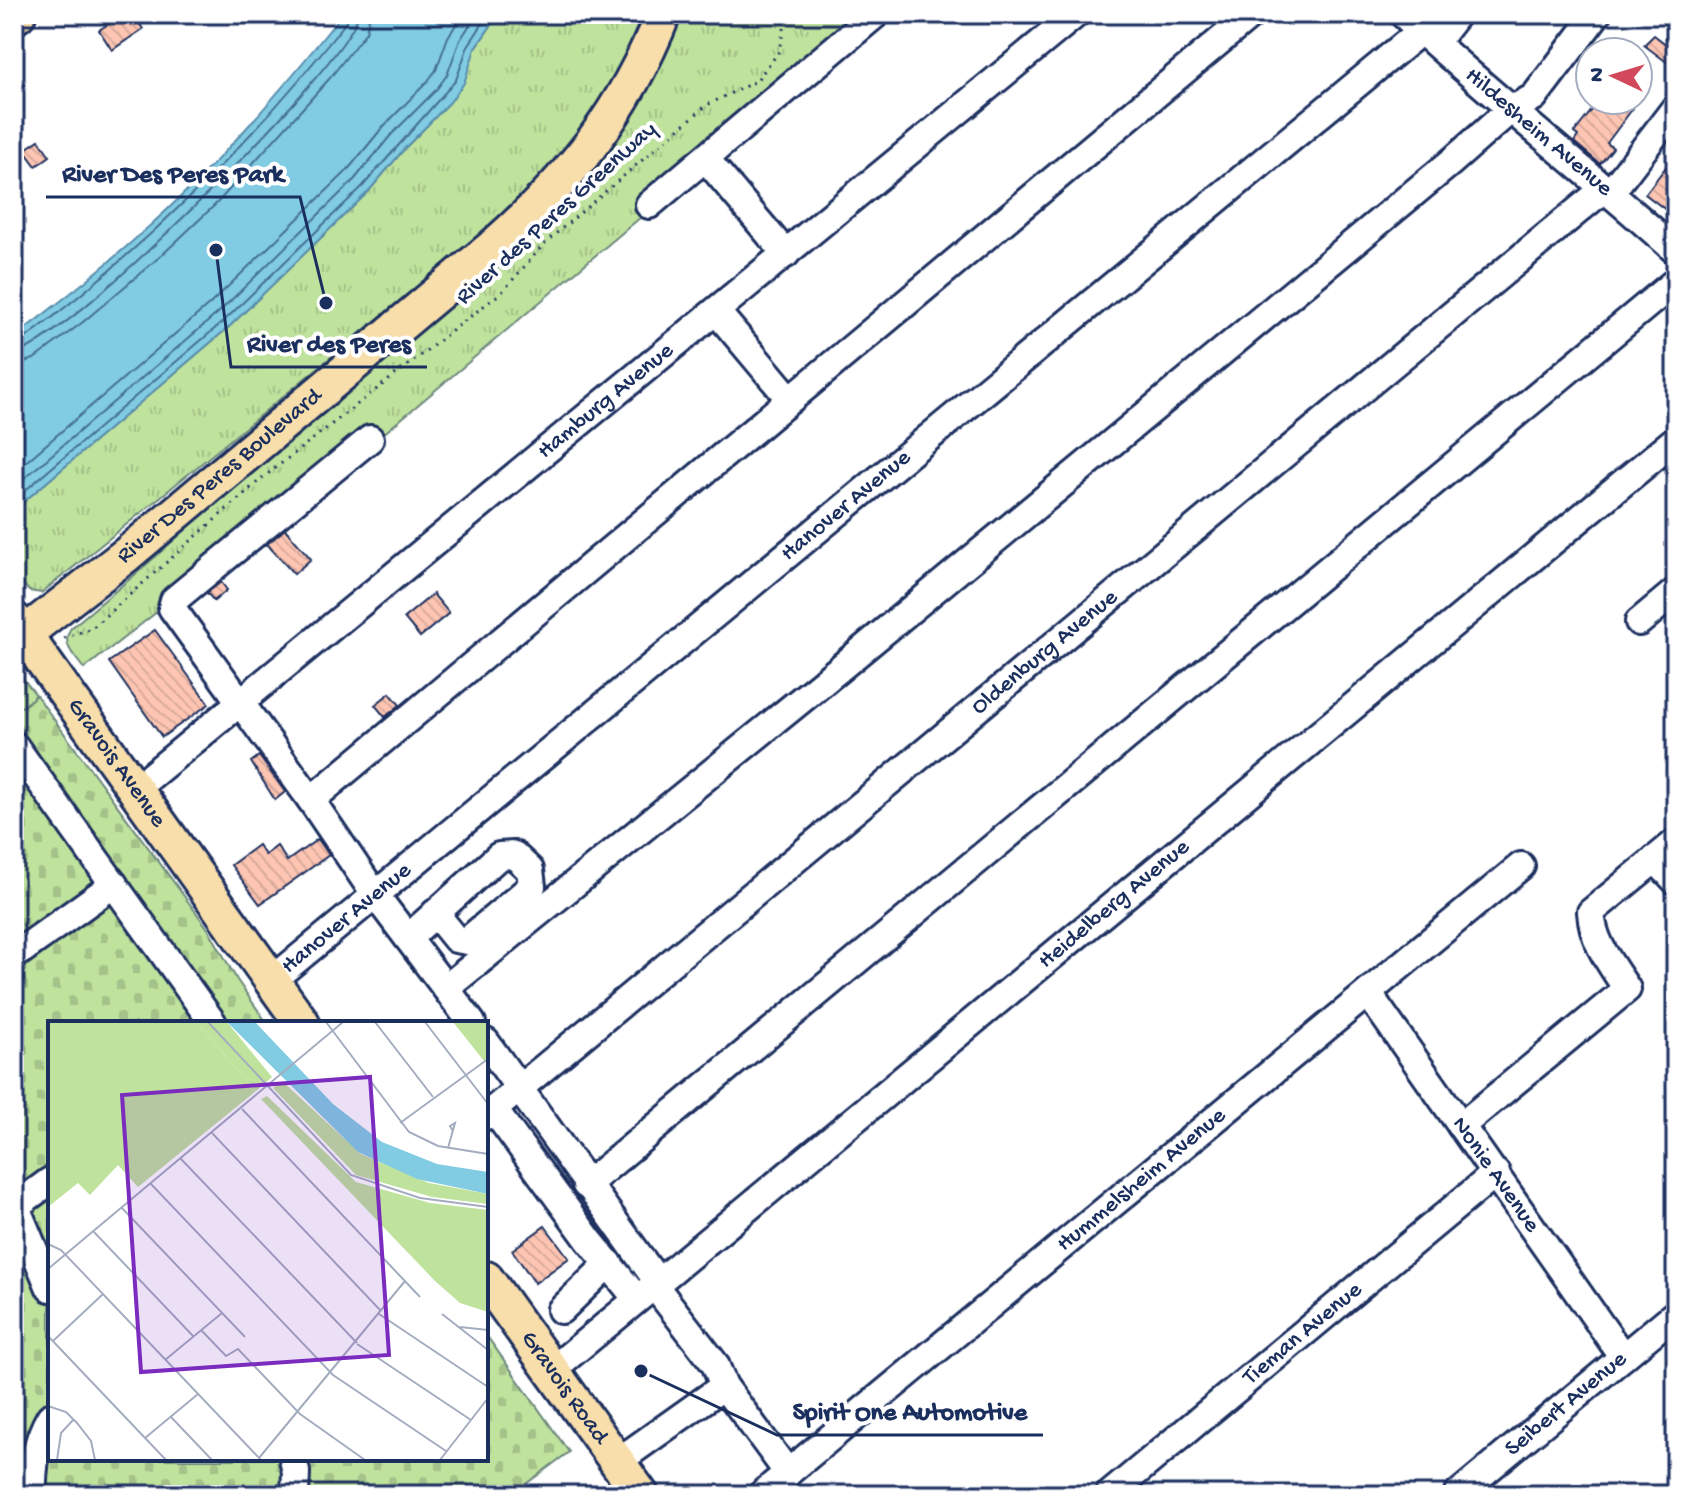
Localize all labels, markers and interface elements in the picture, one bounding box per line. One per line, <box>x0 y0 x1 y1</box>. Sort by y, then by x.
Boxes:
north arrow <box>1574 36 1654 116</box>
street label: Hildesheim Avenue <box>1459 62 1619 204</box>
text: N <box>1585 67 1612 83</box>
street label: River des Peres Greenway <box>451 116 664 312</box>
callout: River Des Peres Park <box>46 147 300 197</box>
text: River Des Peres Park <box>61 161 287 192</box>
callout: River des Peres <box>231 317 427 367</box>
text: River des Peres <box>246 331 412 362</box>
street label: Hamburg Avenue <box>532 336 680 466</box>
street label: River Des Peres Boulevard <box>111 381 330 571</box>
street label: Hanover Avenue <box>775 443 918 568</box>
street label: Oldenburg Avenue <box>966 583 1124 722</box>
street label: Gravois Avenue <box>60 693 173 834</box>
street label: Heidelberg Avenue <box>1032 833 1196 976</box>
street label: Hanover Avenue <box>276 856 418 981</box>
inset map <box>48 1021 488 1461</box>
street label: Hummelsheim Avenue <box>1051 1101 1233 1258</box>
street label: Nonie Avenue <box>1445 1111 1546 1239</box>
street label: Tieman Avenue <box>1236 1275 1369 1393</box>
street label: Gravois Road <box>514 1326 616 1452</box>
street label: Seibert Avenue <box>1499 1345 1634 1463</box>
callout: Spirit One Automotive <box>777 1385 1043 1435</box>
text: Spirit One Automotive <box>793 1399 1029 1430</box>

